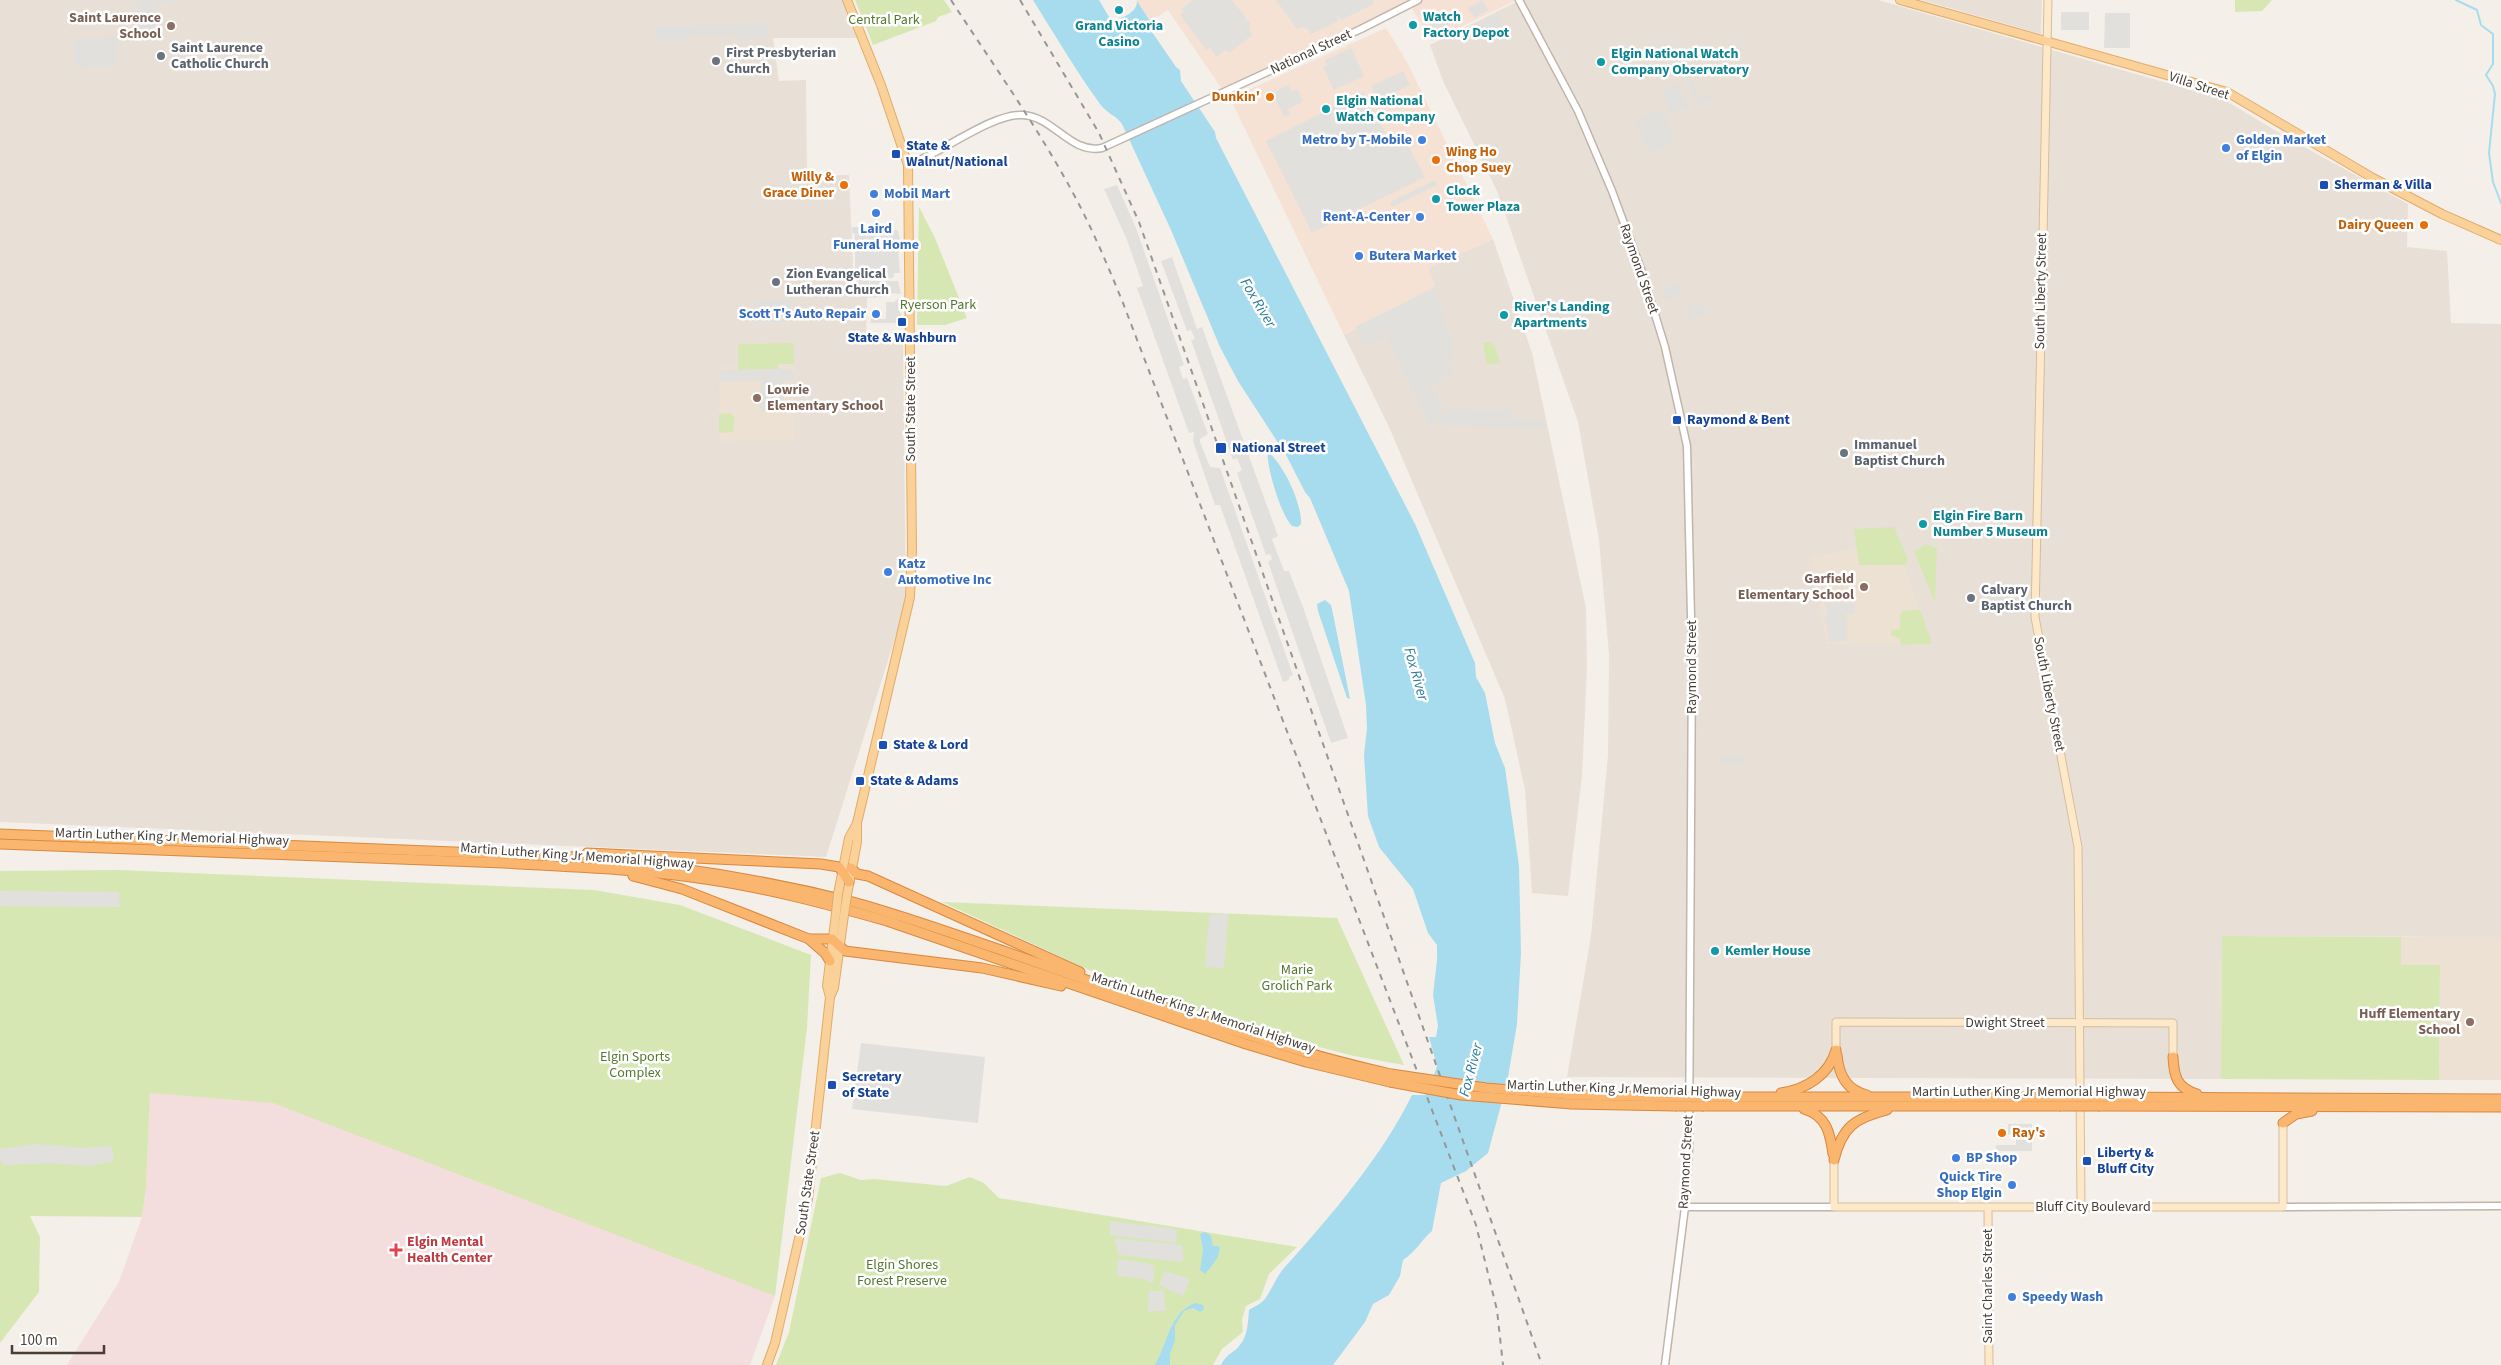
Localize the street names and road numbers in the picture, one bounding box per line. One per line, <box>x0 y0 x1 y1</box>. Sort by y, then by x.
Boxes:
street label: National Street <box>1267 24 1355 80</box>
street label: Villa Street <box>2166 67 2232 105</box>
street label: Raymond Street <box>1614 221 1664 317</box>
street label: South Liberty Street <box>2030 232 2052 350</box>
street label: South State Street <box>901 356 921 462</box>
street label: Raymond Street <box>1682 620 1702 714</box>
street label: South Liberty Street <box>2028 635 2070 753</box>
street label: Martin Luther King Jr Memorial Highway <box>55 823 290 851</box>
street label: Martin Luther King Jr Memorial Highway <box>459 838 695 874</box>
street label: Martin Luther King Jr Memorial Highway <box>1089 967 1318 1059</box>
street label: Dwight Street <box>1965 1013 2045 1033</box>
street label: Martin Luther King Jr Memorial Highway <box>1507 1075 1742 1103</box>
street label: Martin Luther King Jr Memorial Highway <box>1912 1082 2147 1102</box>
street label: Raymond Street <box>1674 1114 1698 1209</box>
street label: South State Street <box>791 1129 825 1237</box>
street label: Bluff City Boulevard <box>2035 1197 2151 1217</box>
street label: Saint Charles Street <box>1978 1228 1998 1343</box>

